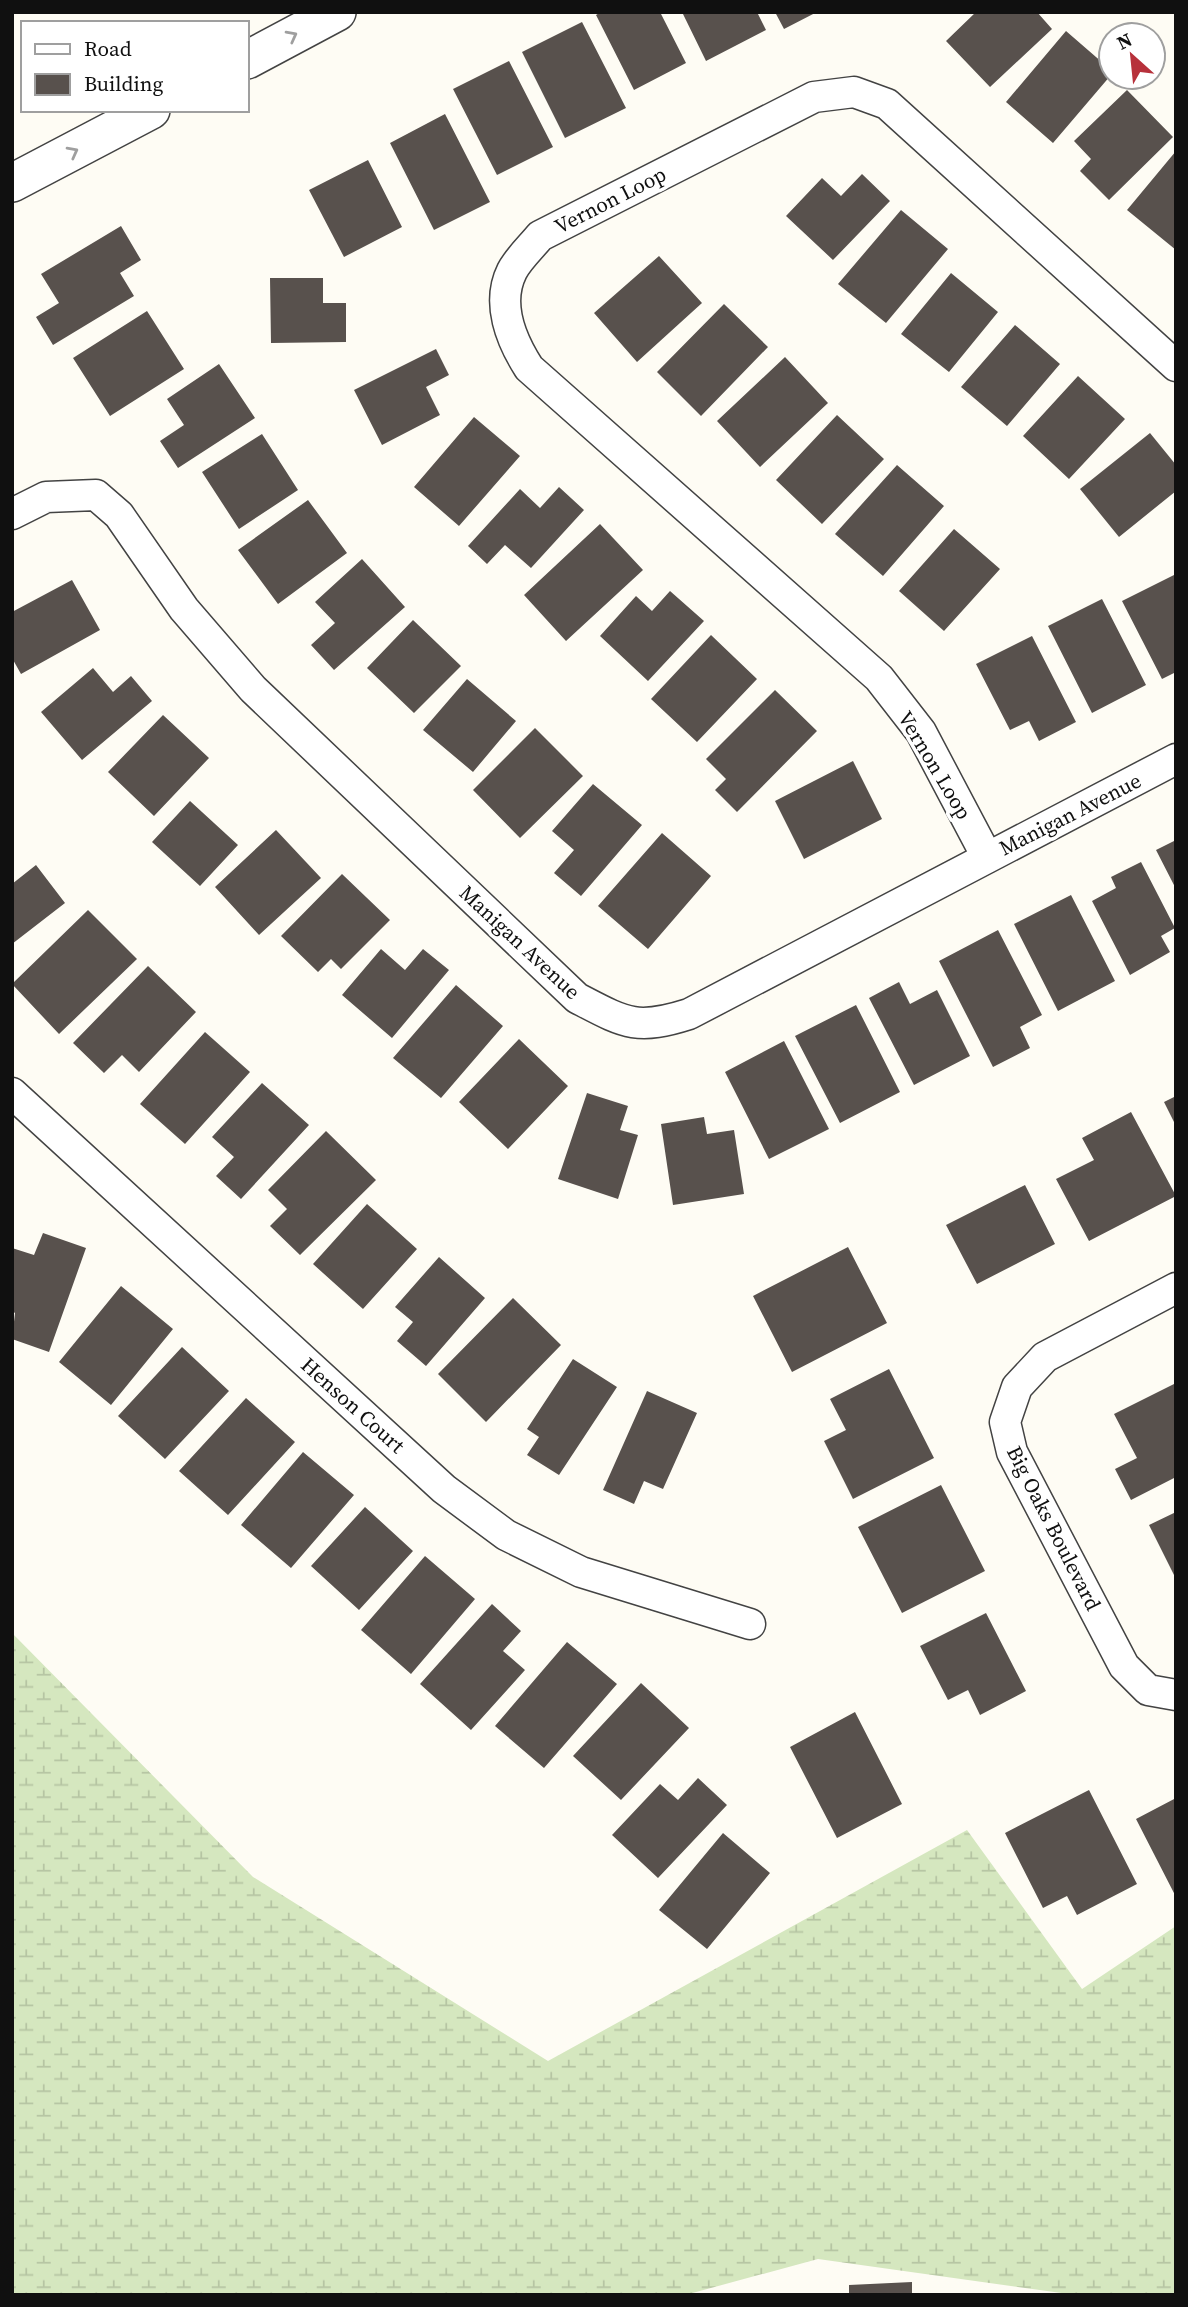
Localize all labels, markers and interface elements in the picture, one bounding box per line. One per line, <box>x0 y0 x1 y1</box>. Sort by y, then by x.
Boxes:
legend <box>21 21 248 112</box>
north arrow <box>1097 21 1167 91</box>
text: N <box>1112 26 1136 56</box>
one-way arrow <box>285 31 297 44</box>
text: Road <box>84 34 132 63</box>
text: Building <box>84 69 163 98</box>
one-way arrow <box>65 146 78 160</box>
street label: Vernon Loop <box>549 159 671 241</box>
street label: Vernon Loop <box>891 705 979 825</box>
street label: Manigan Avenue <box>994 766 1146 862</box>
street label: Manigan Avenue <box>453 878 587 1006</box>
street label: Henson Court <box>295 1350 411 1460</box>
street label: Big Oaks Boulevard <box>1000 1441 1108 1615</box>

